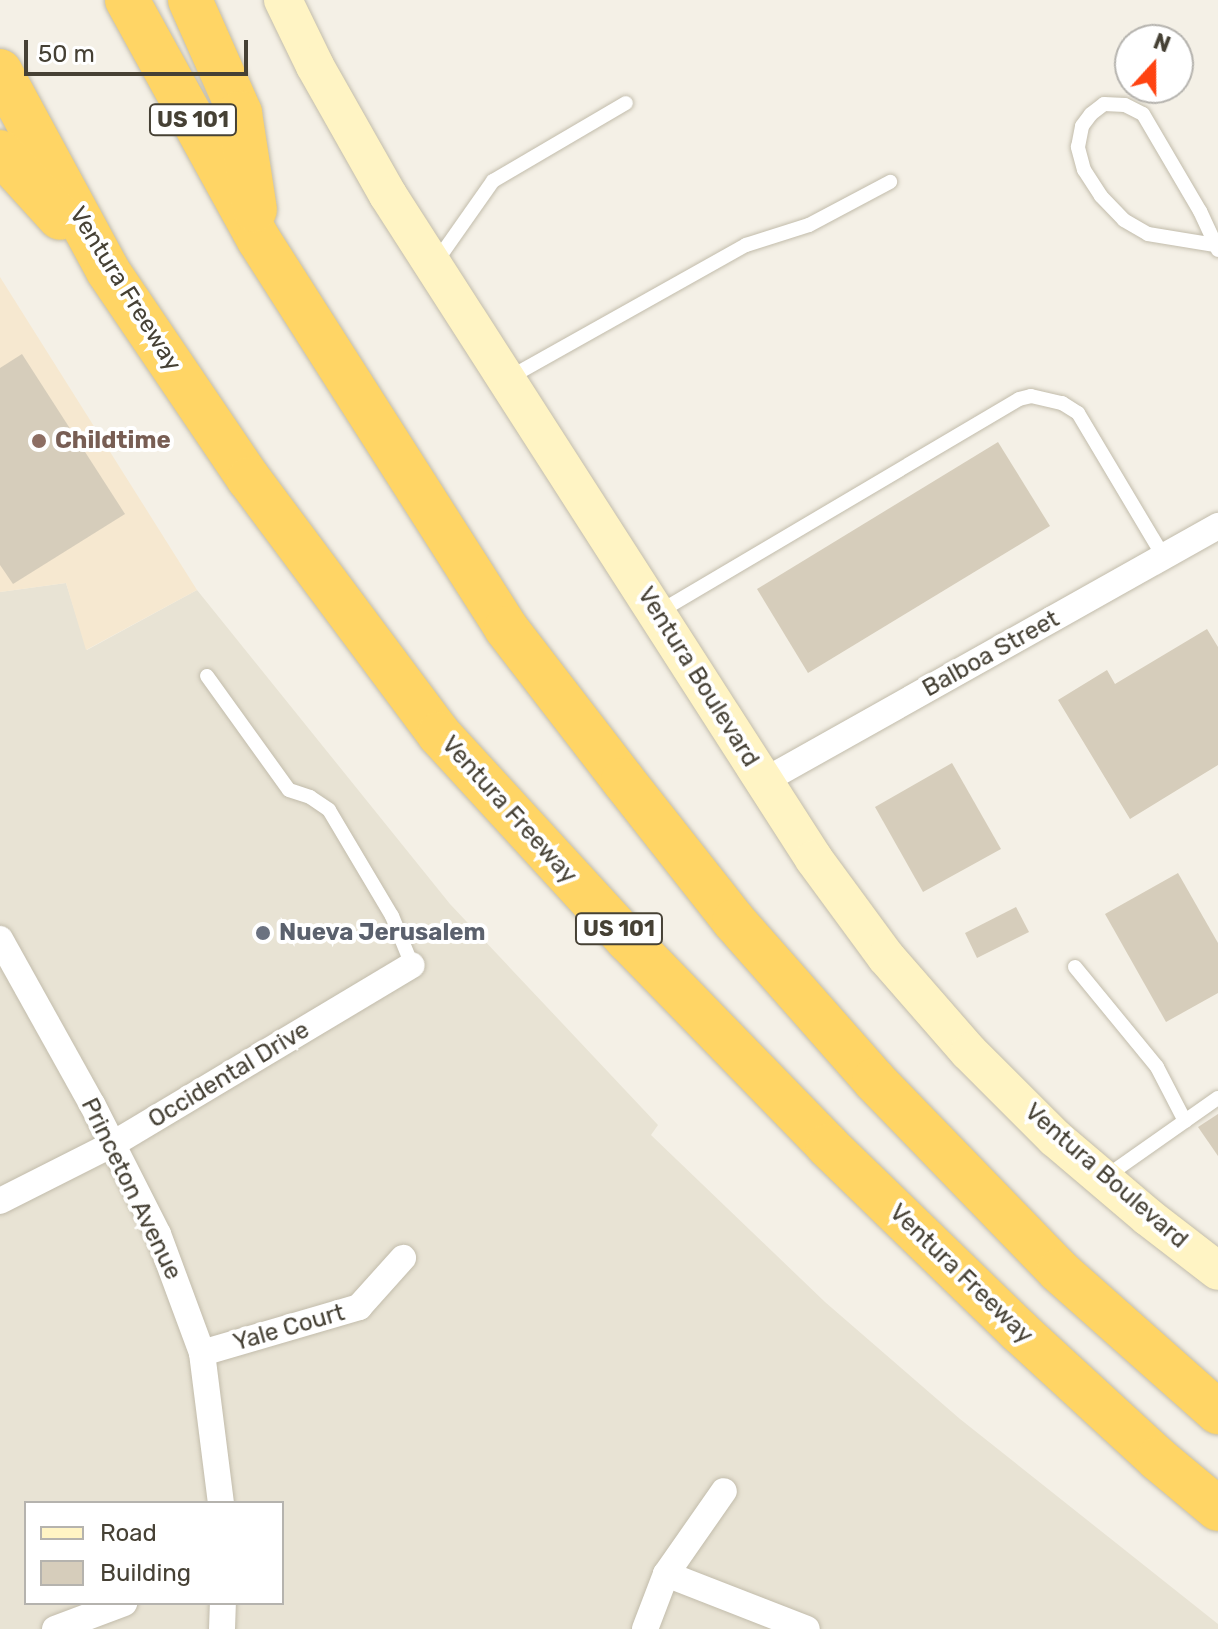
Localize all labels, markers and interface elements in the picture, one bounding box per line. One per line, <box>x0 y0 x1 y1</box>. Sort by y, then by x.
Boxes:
scale bar <box>28 24 252 74</box>
north arrow <box>1114 24 1194 104</box>
text: N <box>1150 28 1174 58</box>
text: 50 m <box>38 40 95 68</box>
road number: US 101 <box>147 102 239 138</box>
street label: Ventura Freeway <box>63 201 187 377</box>
place label: Childtime <box>55 427 171 455</box>
marker: Childtime <box>30 432 48 450</box>
street label: Ventura Boulevard <box>631 582 765 772</box>
street label: Balboa Street <box>918 605 1064 703</box>
street label: Ventura Freeway <box>435 730 583 890</box>
road number: US 101 <box>573 911 665 947</box>
place label: Nueva Jerusalem <box>279 919 486 947</box>
marker: Nueva Jerusalem <box>254 924 272 942</box>
street label: Occidental Drive <box>143 1016 315 1134</box>
street label: Princeton Avenue <box>74 1093 188 1285</box>
street label: Ventura Boulevard <box>1019 1097 1193 1255</box>
street label: Ventura Freeway <box>883 1198 1039 1350</box>
street label: Yale Court <box>230 1298 348 1358</box>
legend <box>24 1501 284 1605</box>
text: Road <box>100 1519 157 1547</box>
text: Building <box>100 1559 191 1587</box>

